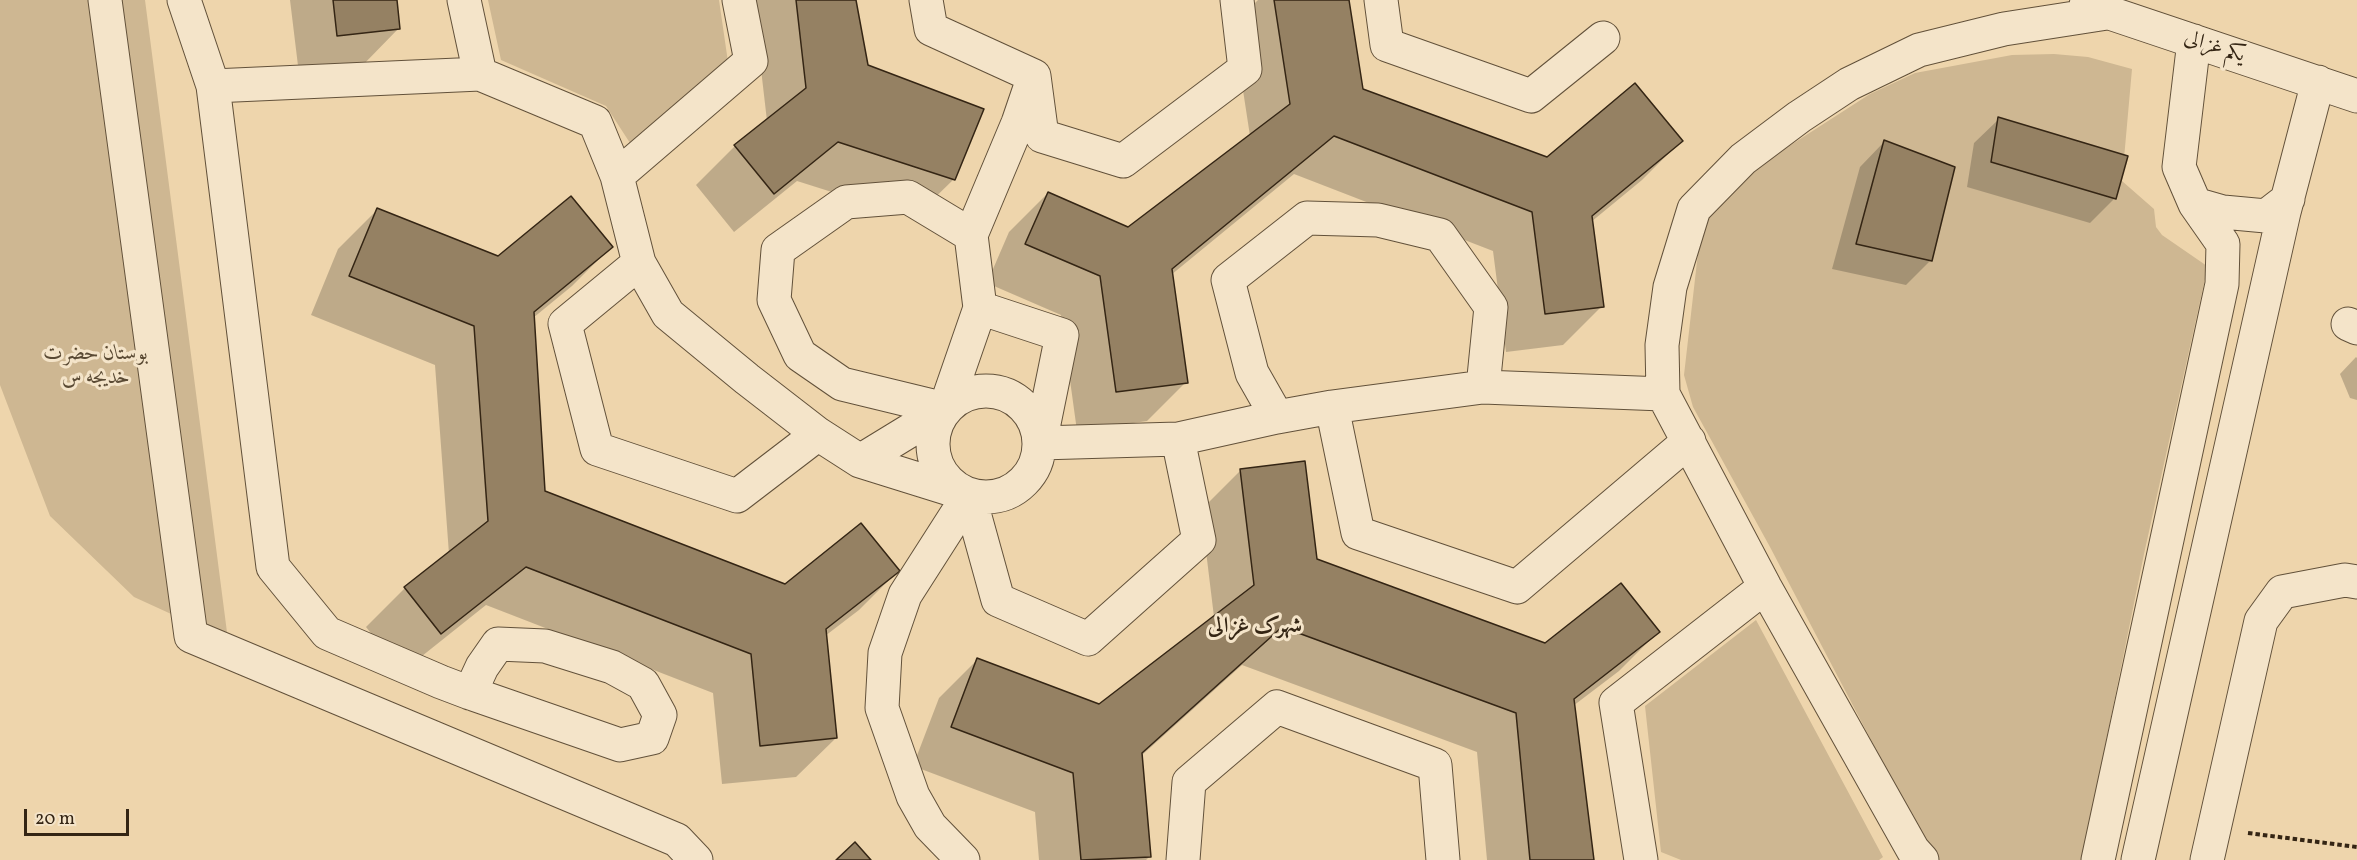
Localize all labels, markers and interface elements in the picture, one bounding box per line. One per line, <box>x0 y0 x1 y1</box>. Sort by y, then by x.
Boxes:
street label: یکم غزالی <box>2180 26 2248 70</box>
park label: بوستان حضرت خدیجه س <box>44 342 148 392</box>
district label: شهرک غزالی <box>1208 615 1302 641</box>
scale bar <box>27 797 132 835</box>
text: 20 m <box>35 807 75 832</box>

